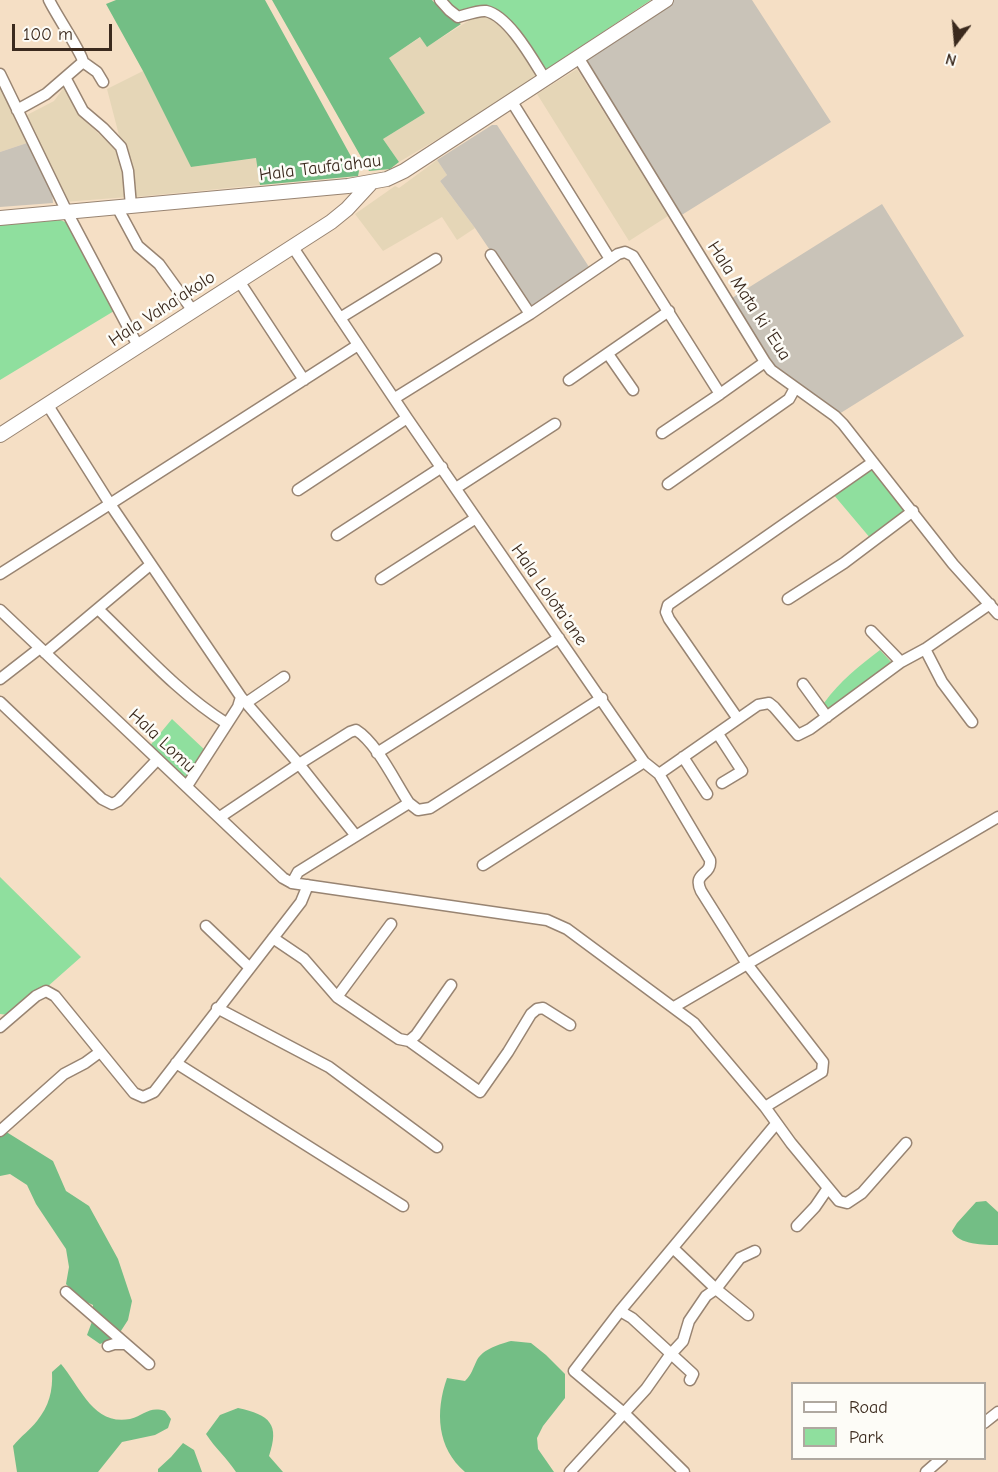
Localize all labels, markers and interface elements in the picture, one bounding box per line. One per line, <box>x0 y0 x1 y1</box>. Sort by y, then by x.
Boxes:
scale bar <box>15 12 116 50</box>
north arrow <box>926 12 986 72</box>
text: 100 m <box>23 24 73 45</box>
text: N <box>944 49 959 69</box>
street label: Hala Taufa'ahau <box>258 150 382 186</box>
street label: Hala Mata ki 'Eua <box>702 237 796 365</box>
street label: Hala Vaha'akolo <box>105 267 219 351</box>
street label: Hala Lolota'ane <box>506 540 592 650</box>
street label: Hala Lomu <box>124 705 200 777</box>
legend <box>791 1382 986 1460</box>
text: Road <box>849 1397 888 1418</box>
text: Park <box>849 1427 883 1448</box>

